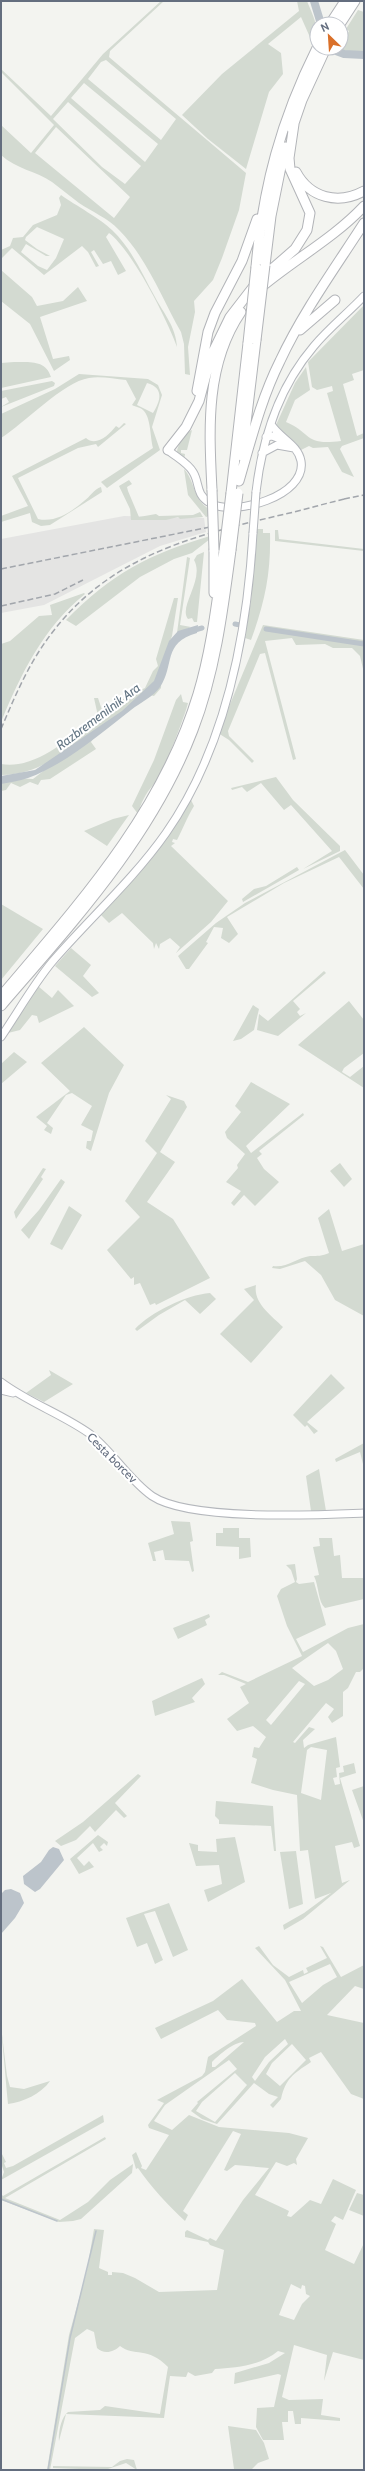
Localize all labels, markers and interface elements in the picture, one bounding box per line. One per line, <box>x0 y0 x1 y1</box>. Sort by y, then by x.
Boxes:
north arrow <box>309 16 349 56</box>
text: N <box>318 19 331 35</box>
water label: Razbremenilnik Ara <box>53 679 143 753</box>
street label: Cesta borcev <box>84 1429 141 1486</box>

